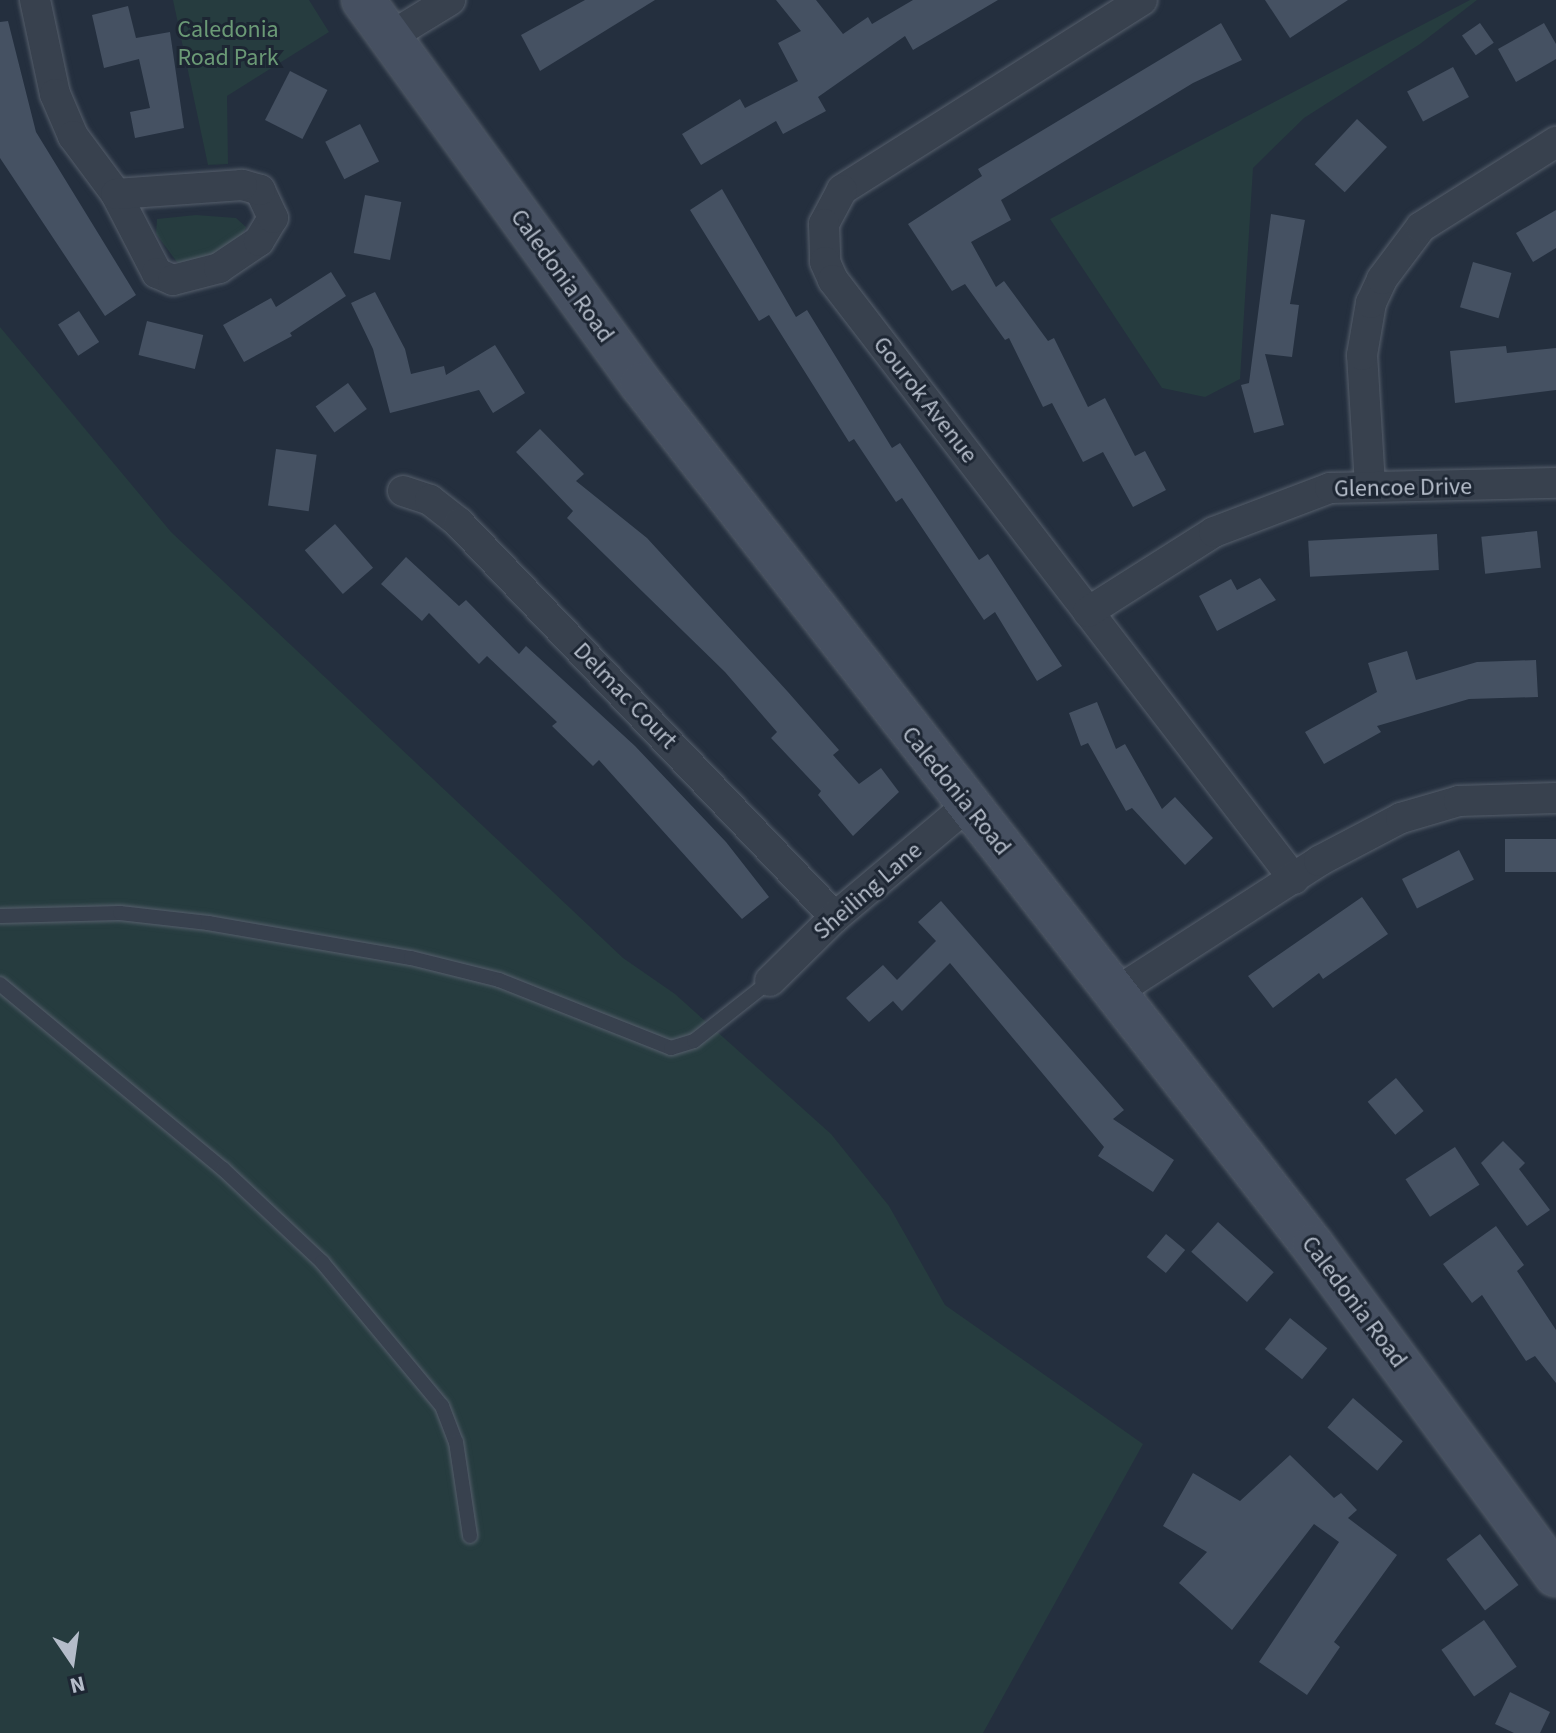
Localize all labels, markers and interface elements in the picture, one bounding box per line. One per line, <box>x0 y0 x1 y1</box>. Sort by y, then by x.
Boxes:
park label: Caledonia Road Park <box>177 16 279 72</box>
street label: Caledonia Road <box>504 204 620 348</box>
street label: Gourok Avenue <box>867 331 983 469</box>
street label: Glencoe Drive <box>1334 472 1472 504</box>
street label: Delmac Court <box>567 637 683 755</box>
street label: Caledonia Road <box>895 721 1017 861</box>
street label: Sheiling Lane <box>808 836 928 946</box>
street label: Caledonia Road <box>1295 1230 1413 1374</box>
north arrow <box>32 1621 112 1701</box>
text: N <box>67 1667 88 1702</box>

